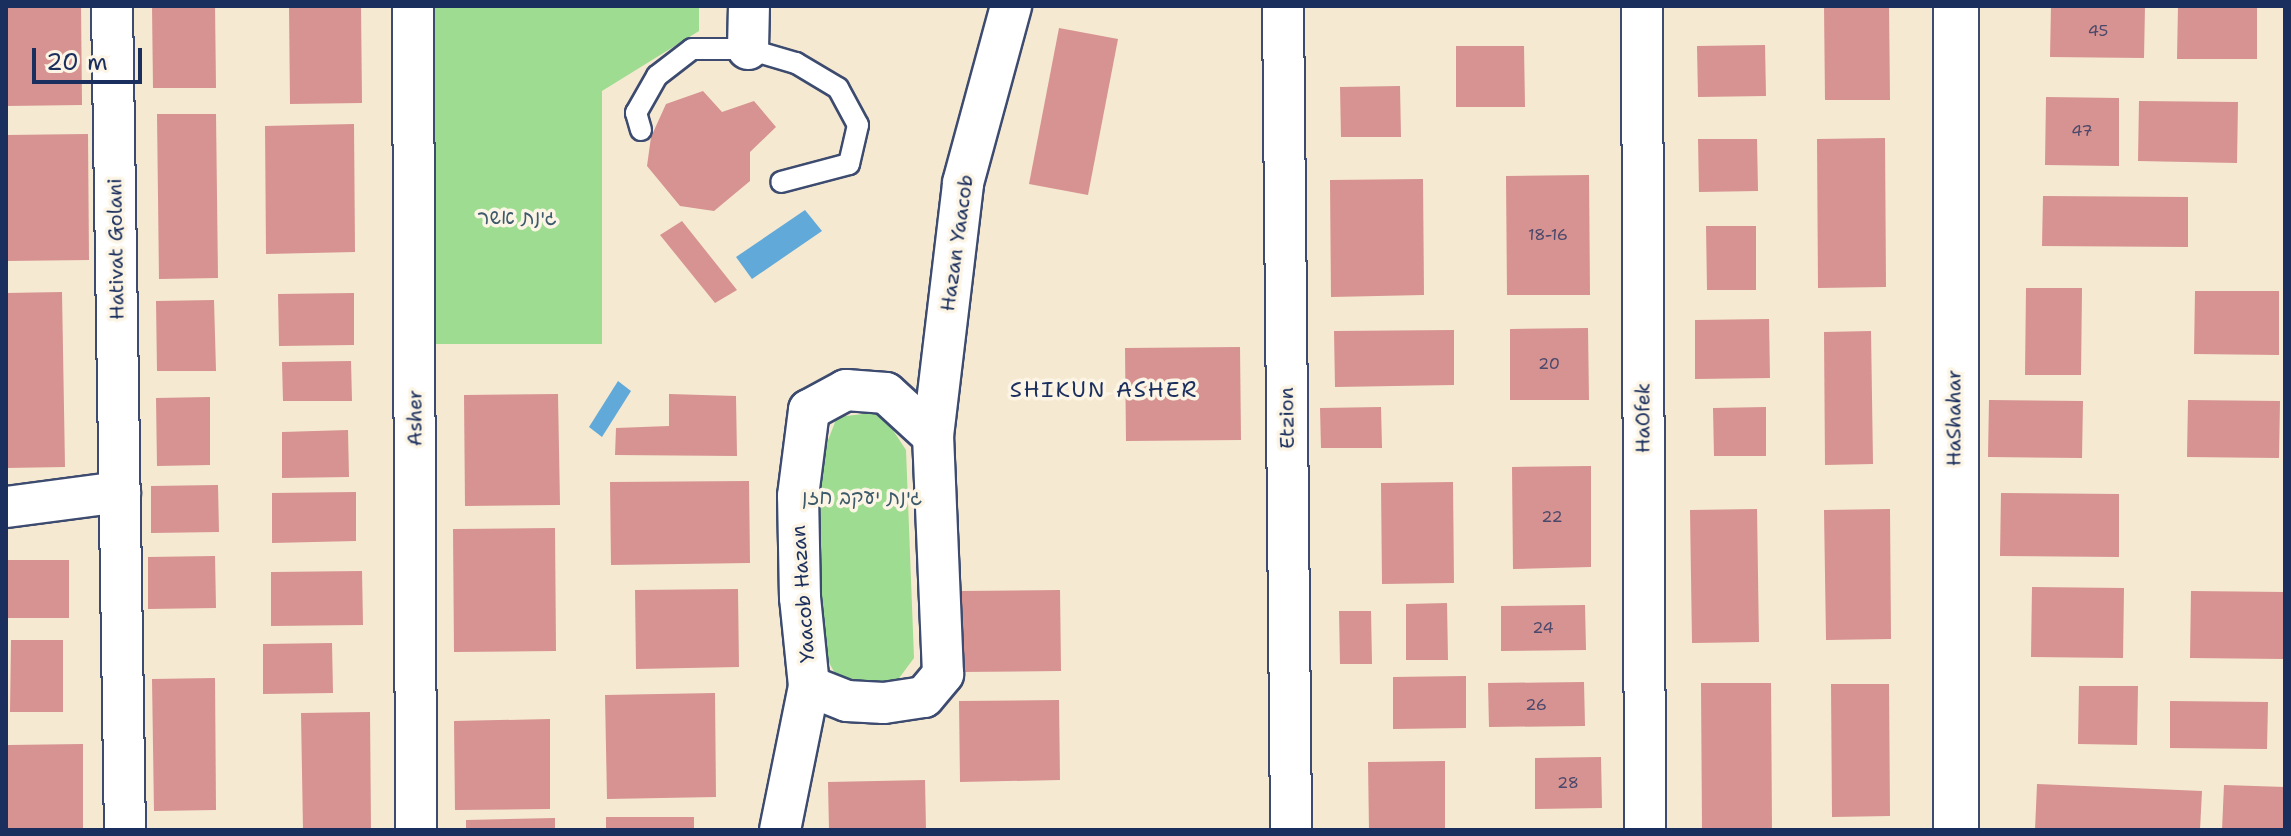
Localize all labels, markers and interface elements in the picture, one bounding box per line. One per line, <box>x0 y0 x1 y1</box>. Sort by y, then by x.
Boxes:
house number: 45 <box>2088 21 2108 41</box>
scale bar <box>36 32 146 82</box>
text: 20 m <box>46 46 108 78</box>
house number: 47 <box>2071 121 2093 141</box>
street label: Hazan Yaacob <box>936 173 978 313</box>
street label: Hativat Golani <box>103 178 129 320</box>
park label: גינת אשר <box>477 205 557 229</box>
house number: 18-16 <box>1528 225 1568 245</box>
house number: 20 <box>1538 354 1560 374</box>
street label: HaShahar <box>1942 370 1966 466</box>
district label: SHIKUN ASHER <box>1010 377 1198 403</box>
street label: HaOfek <box>1631 383 1655 453</box>
street label: Etzion <box>1274 387 1300 449</box>
street label: Asher <box>403 390 427 446</box>
park label: גינת יעקב חזן <box>802 485 922 509</box>
house number: 22 <box>1541 507 1563 527</box>
street label: Yaacob Hazan <box>786 524 820 664</box>
house number: 24 <box>1532 618 1554 638</box>
house number: 26 <box>1525 695 1547 715</box>
house number: 28 <box>1557 773 1579 793</box>

